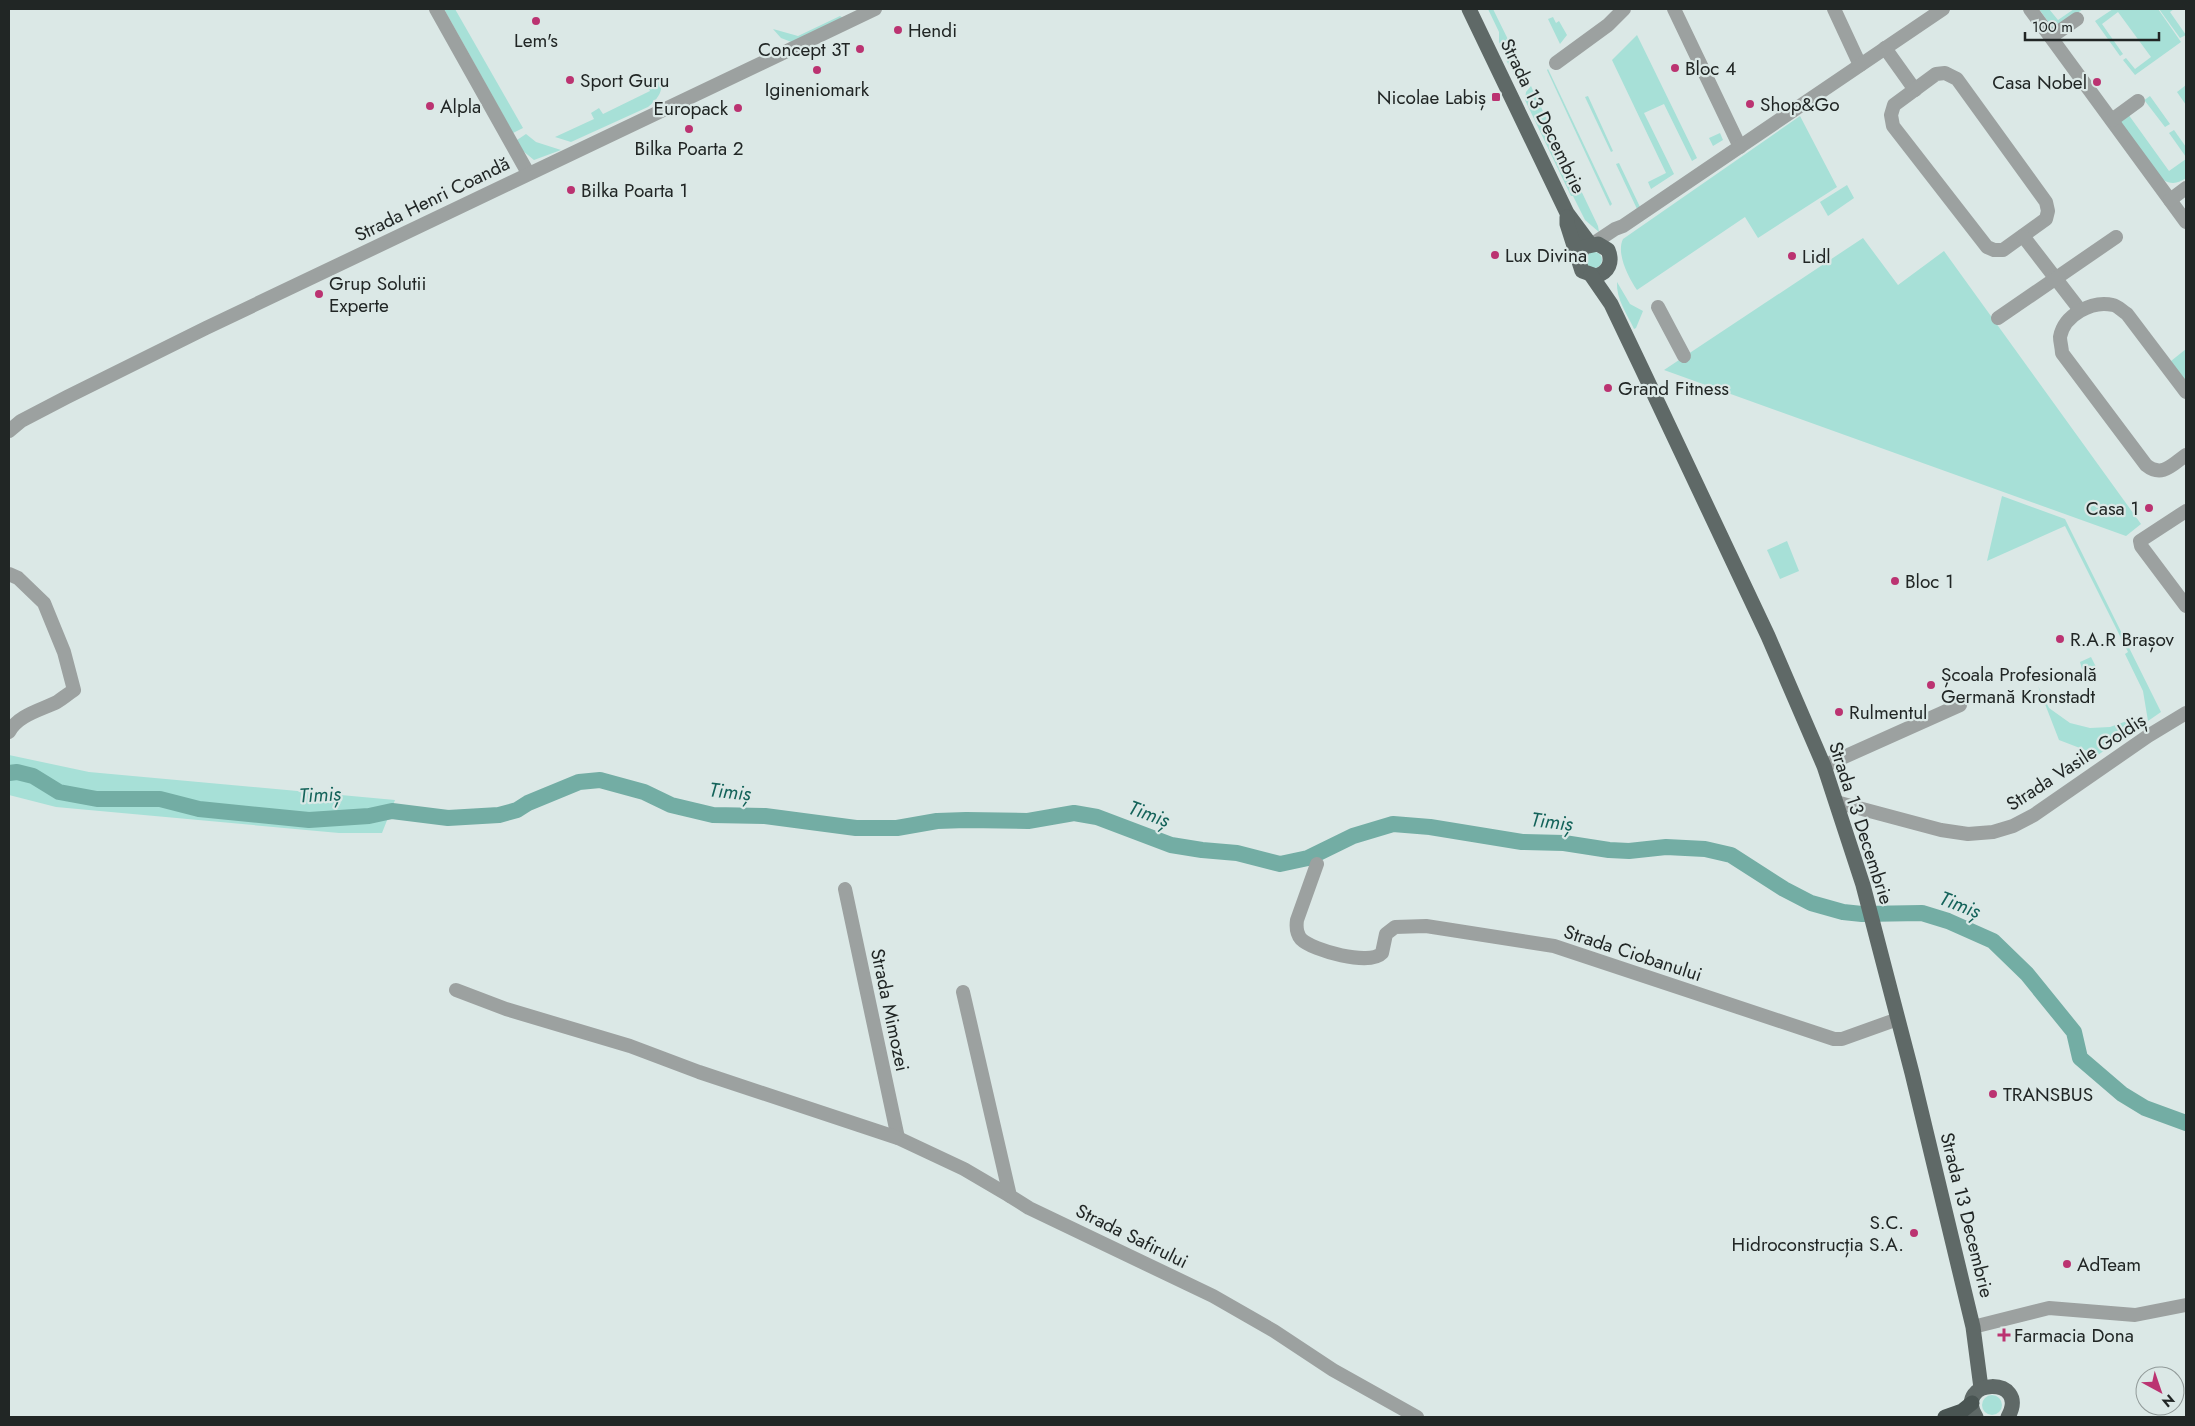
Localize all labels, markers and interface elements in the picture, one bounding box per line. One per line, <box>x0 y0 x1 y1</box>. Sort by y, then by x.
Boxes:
scale bar <box>2025 10 2159 42</box>
marker: Lem's <box>530 15 542 27</box>
text: 100 m <box>2032 16 2073 38</box>
place label: Hendi <box>908 17 957 44</box>
marker: Hendi <box>892 24 904 36</box>
place label: Lem's <box>514 27 558 54</box>
street label: Strada 13 Decembrie <box>1494 34 1592 198</box>
place label: Concept 3T <box>758 36 850 63</box>
marker: Concept 3T <box>854 43 866 55</box>
place label: Bloc 4 <box>1685 55 1736 82</box>
marker: Bloc 4 <box>1669 62 1681 74</box>
marker: Igineniomark <box>811 64 823 76</box>
place label: Sport Guru <box>580 67 670 94</box>
place label: Casa Nobel <box>1992 69 2087 96</box>
marker: Sport Guru <box>564 74 576 86</box>
place label: Igineniomark <box>765 76 870 103</box>
marker: Casa Nobel <box>2091 76 2103 88</box>
place label: Nicolae Labiș <box>1377 84 1486 111</box>
marker: Nicolae Labiș <box>1490 91 1502 103</box>
place label: Shop&Go <box>1760 91 1840 118</box>
place label: Alpla <box>440 93 481 120</box>
place label: Europack <box>654 95 729 122</box>
marker: Shop&Go <box>1744 98 1756 110</box>
marker: Alpla <box>424 100 436 112</box>
marker: Europack <box>732 102 744 114</box>
marker: Bilka Poarta 2 <box>683 123 695 135</box>
place label: Bilka Poarta 2 <box>634 135 744 162</box>
street label: Strada Henri Coandă <box>350 150 514 248</box>
place label: Bilka Poarta 1 <box>581 177 688 204</box>
marker: Bilka Poarta 1 <box>565 184 577 196</box>
place label: Lux Divina <box>1505 242 1587 269</box>
place label: Lidl <box>1802 243 1831 270</box>
marker: Lux Divina <box>1489 249 1501 261</box>
marker: Lidl <box>1786 250 1798 262</box>
place label: Grup Solutii Experte <box>329 270 426 319</box>
marker: Grup Solutii Experte <box>313 288 325 300</box>
place label: Grand Fitness <box>1618 375 1729 402</box>
marker: Grand Fitness <box>1602 382 1614 394</box>
place label: Casa 1 <box>2086 495 2139 522</box>
marker: Casa 1 <box>2143 502 2155 514</box>
place label: Bloc 1 <box>1905 568 1954 595</box>
marker: Bloc 1 <box>1889 575 1901 587</box>
place label: R.A.R Brașov <box>2070 626 2174 653</box>
marker: R.A.R Brașov <box>2054 633 2066 645</box>
place label: Școala Profesională Germană Kronstadt <box>1941 661 2097 710</box>
marker: Școala Profesională Germană Kronstadt <box>1925 679 1937 691</box>
place label: Rulmentul <box>1849 699 1927 726</box>
marker: Rulmentul <box>1833 706 1845 718</box>
street label: Strada Vasile Goldiș <box>2001 707 2151 817</box>
street label: Strada 13 Decembrie <box>1822 738 1900 908</box>
water label: Timiș <box>708 775 753 809</box>
water label: Timiș <box>298 779 342 811</box>
water label: Timiș <box>1124 793 1174 835</box>
water label: Timiș <box>1529 805 1575 839</box>
water label: Timiș <box>1935 884 1985 926</box>
street label: Strada Ciobanului <box>1560 918 1706 988</box>
street label: Strada Mimozei <box>864 946 916 1074</box>
place label: TRANSBUS <box>2003 1081 2093 1108</box>
marker: TRANSBUS <box>1987 1088 1999 1100</box>
street label: Strada 13 Decembrie <box>1933 1130 2001 1301</box>
street label: Strada Safirului <box>1071 1197 1193 1275</box>
place label: S.C. Hidroconstrucția S.A. <box>1732 1209 1904 1258</box>
marker: S.C. Hidroconstrucția S.A. <box>1908 1227 1920 1239</box>
place label: AdTeam <box>2077 1251 2141 1278</box>
marker: AdTeam <box>2061 1258 2073 1270</box>
place label: Farmacia Dona <box>2014 1322 2134 1349</box>
marker: Farmacia Dona <box>1998 1329 2010 1341</box>
north arrow <box>2135 1366 2185 1416</box>
text: N <box>2158 1390 2179 1412</box>

